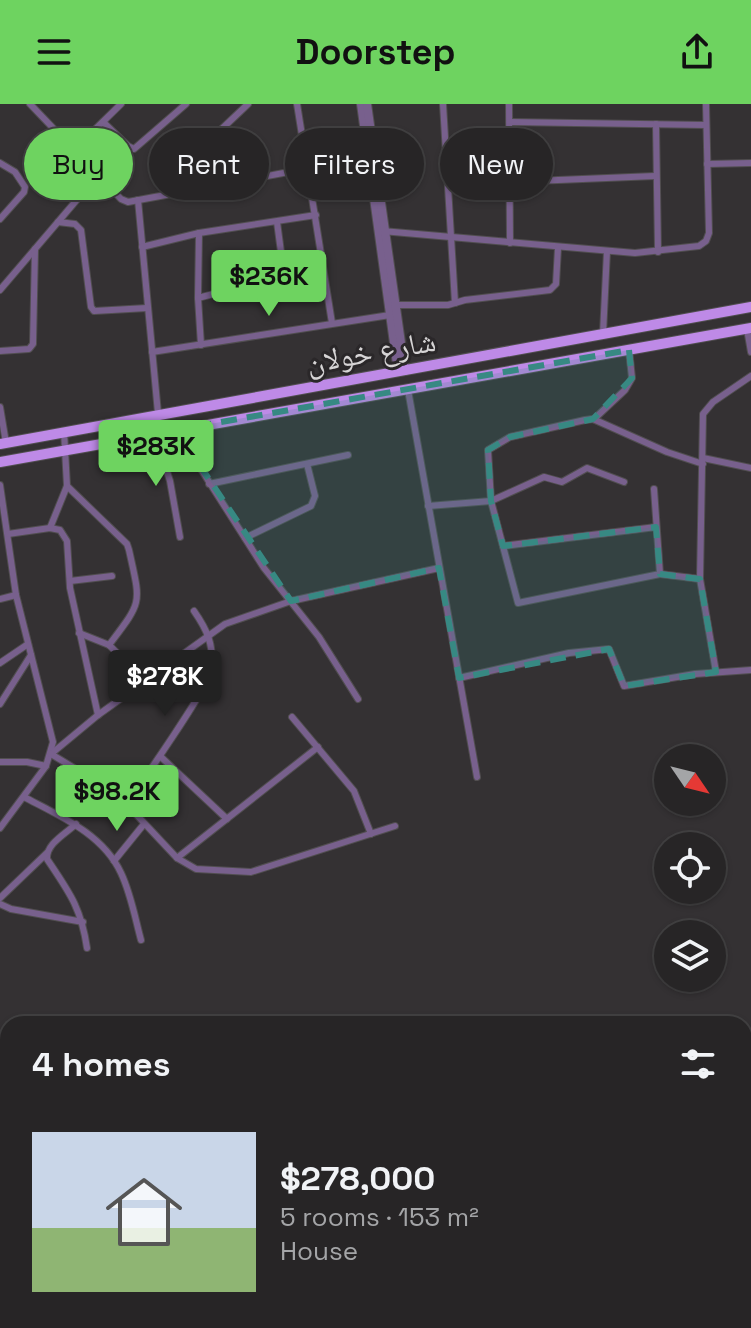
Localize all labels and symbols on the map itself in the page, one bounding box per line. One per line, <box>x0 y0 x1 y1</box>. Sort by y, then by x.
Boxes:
pin: $236K <box>213 250 325 318</box>
street label: شارع خولان <box>303 321 439 382</box>
pin: $283K <box>100 420 212 488</box>
pin: $278K <box>109 650 221 718</box>
north arrow <box>654 744 726 816</box>
pin: $98.2K <box>52 765 182 833</box>

